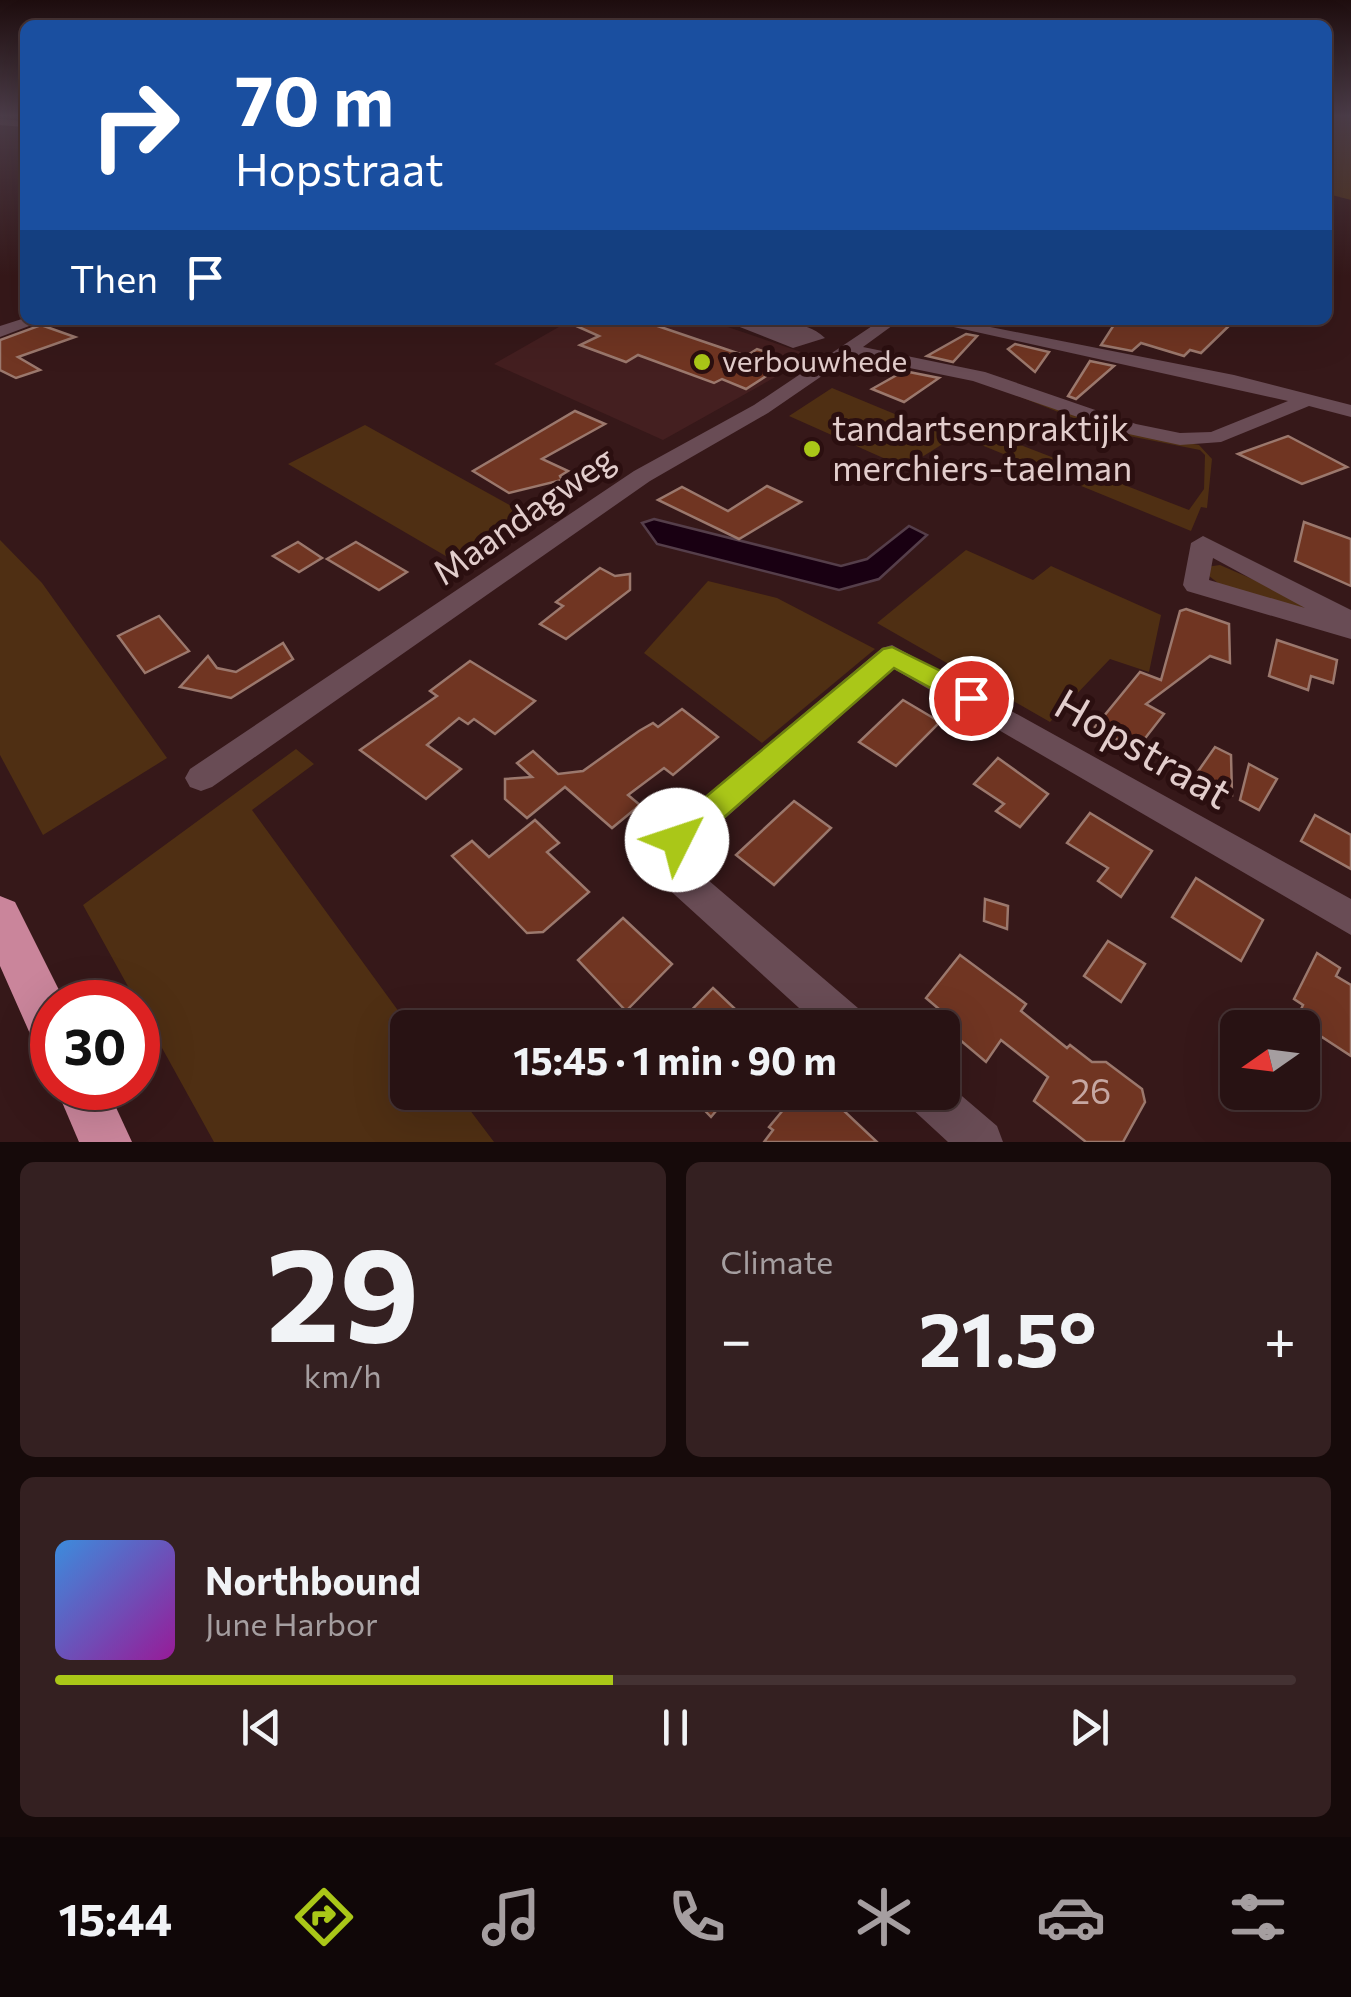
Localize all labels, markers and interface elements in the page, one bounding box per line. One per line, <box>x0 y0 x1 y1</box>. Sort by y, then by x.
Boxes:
text: 70 m <box>235 55 394 140</box>
icon: right <box>70 60 200 190</box>
text: Hopstraat <box>235 140 444 195</box>
icon: arrive <box>178 250 233 305</box>
text: Then <box>70 254 158 301</box>
place label: verbouwhede <box>722 341 907 378</box>
marker: verbouwhede <box>691 351 713 373</box>
place label: tandartsenpraktijk merchiers-taelman <box>832 405 1132 488</box>
street label: Maandagweg <box>423 435 622 592</box>
marker: tandartsenpraktijk merchiers-taelman <box>801 438 823 460</box>
pin <box>929 656 1014 741</box>
icon: arrive <box>944 671 999 726</box>
street label: Hopstraat <box>1047 676 1241 818</box>
position arrow <box>625 788 729 892</box>
speed limit sign: 30 <box>30 980 160 1110</box>
north arrow <box>1220 1010 1320 1110</box>
map controls <box>1220 1010 1320 1110</box>
text: 15:45 · 1 min · 90 m <box>513 1036 837 1083</box>
house number: 26 <box>1071 1068 1111 1111</box>
text: 29 <box>266 1210 419 1369</box>
text: Climate <box>721 1241 833 1281</box>
text: 21.5° <box>919 1291 1097 1382</box>
text: − <box>721 1304 752 1371</box>
text: + <box>1264 1304 1296 1371</box>
text: km/h <box>304 1355 382 1395</box>
text: Northbound <box>205 1556 421 1603</box>
text: June Harbor <box>205 1603 378 1643</box>
icon: previous <box>234 1700 289 1755</box>
icon: pause <box>648 1700 703 1755</box>
icon: next <box>1062 1700 1117 1755</box>
icon: directions <box>289 1882 359 1952</box>
icon: music <box>476 1882 546 1952</box>
icon: phone <box>662 1882 732 1952</box>
icon: climate <box>849 1882 919 1952</box>
icon: car <box>1036 1882 1106 1952</box>
icon: filters <box>1223 1882 1293 1952</box>
text: 15:44 <box>58 1890 172 1945</box>

